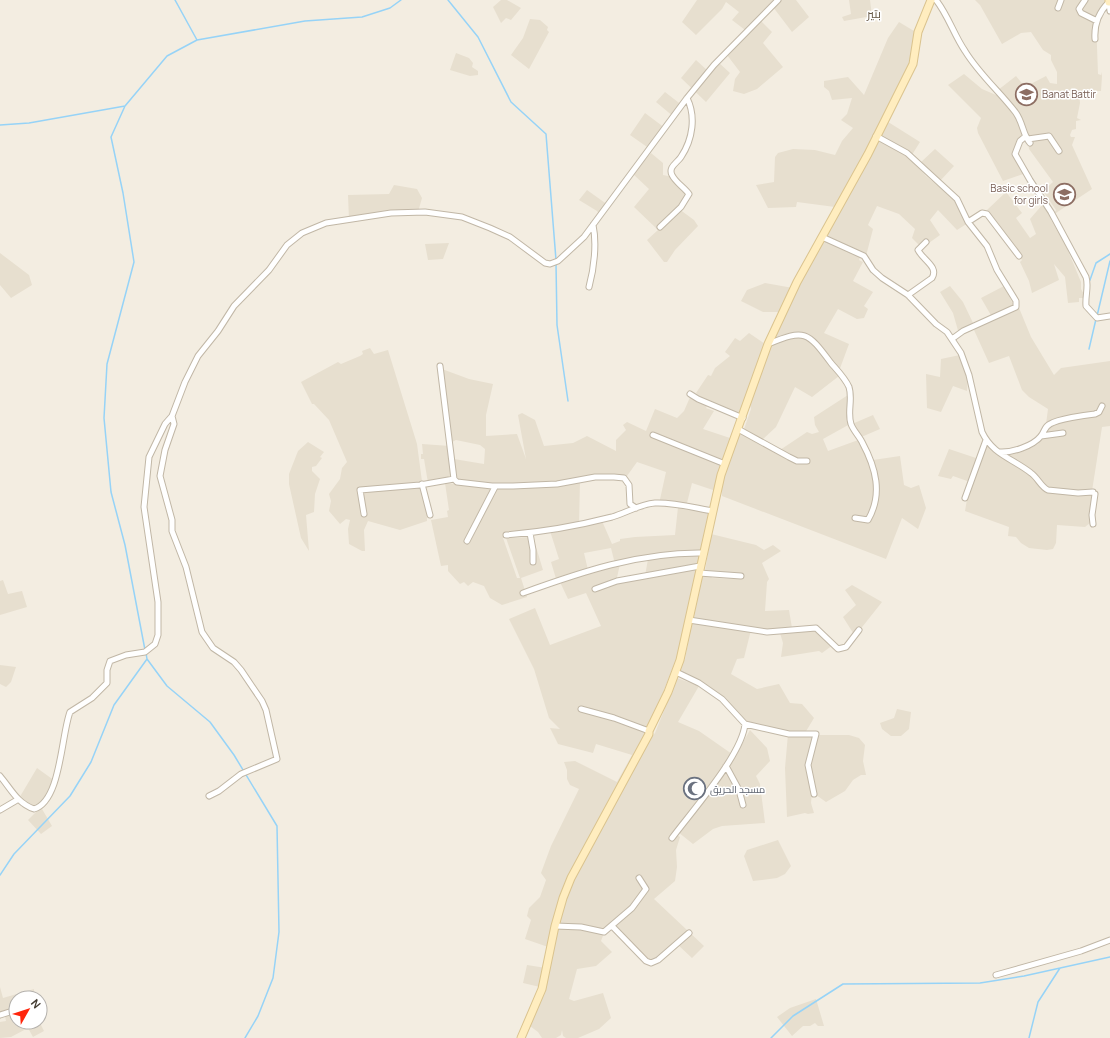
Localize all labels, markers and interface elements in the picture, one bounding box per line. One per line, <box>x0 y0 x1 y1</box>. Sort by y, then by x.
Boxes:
district label: بتير <box>866 5 881 22</box>
school or university icon: Banat Battir <box>1013 81 1039 107</box>
place label: Banat Battir <box>1042 87 1097 101</box>
place label: Basic school for girls <box>990 181 1048 207</box>
school or university icon: Basic school for girls <box>1051 181 1077 207</box>
mosque icon: مسجد الحريق <box>682 776 708 802</box>
place label: مسجد الحريق <box>710 782 765 796</box>
north arrow <box>8 990 48 1030</box>
text: N <box>28 996 45 1011</box>

